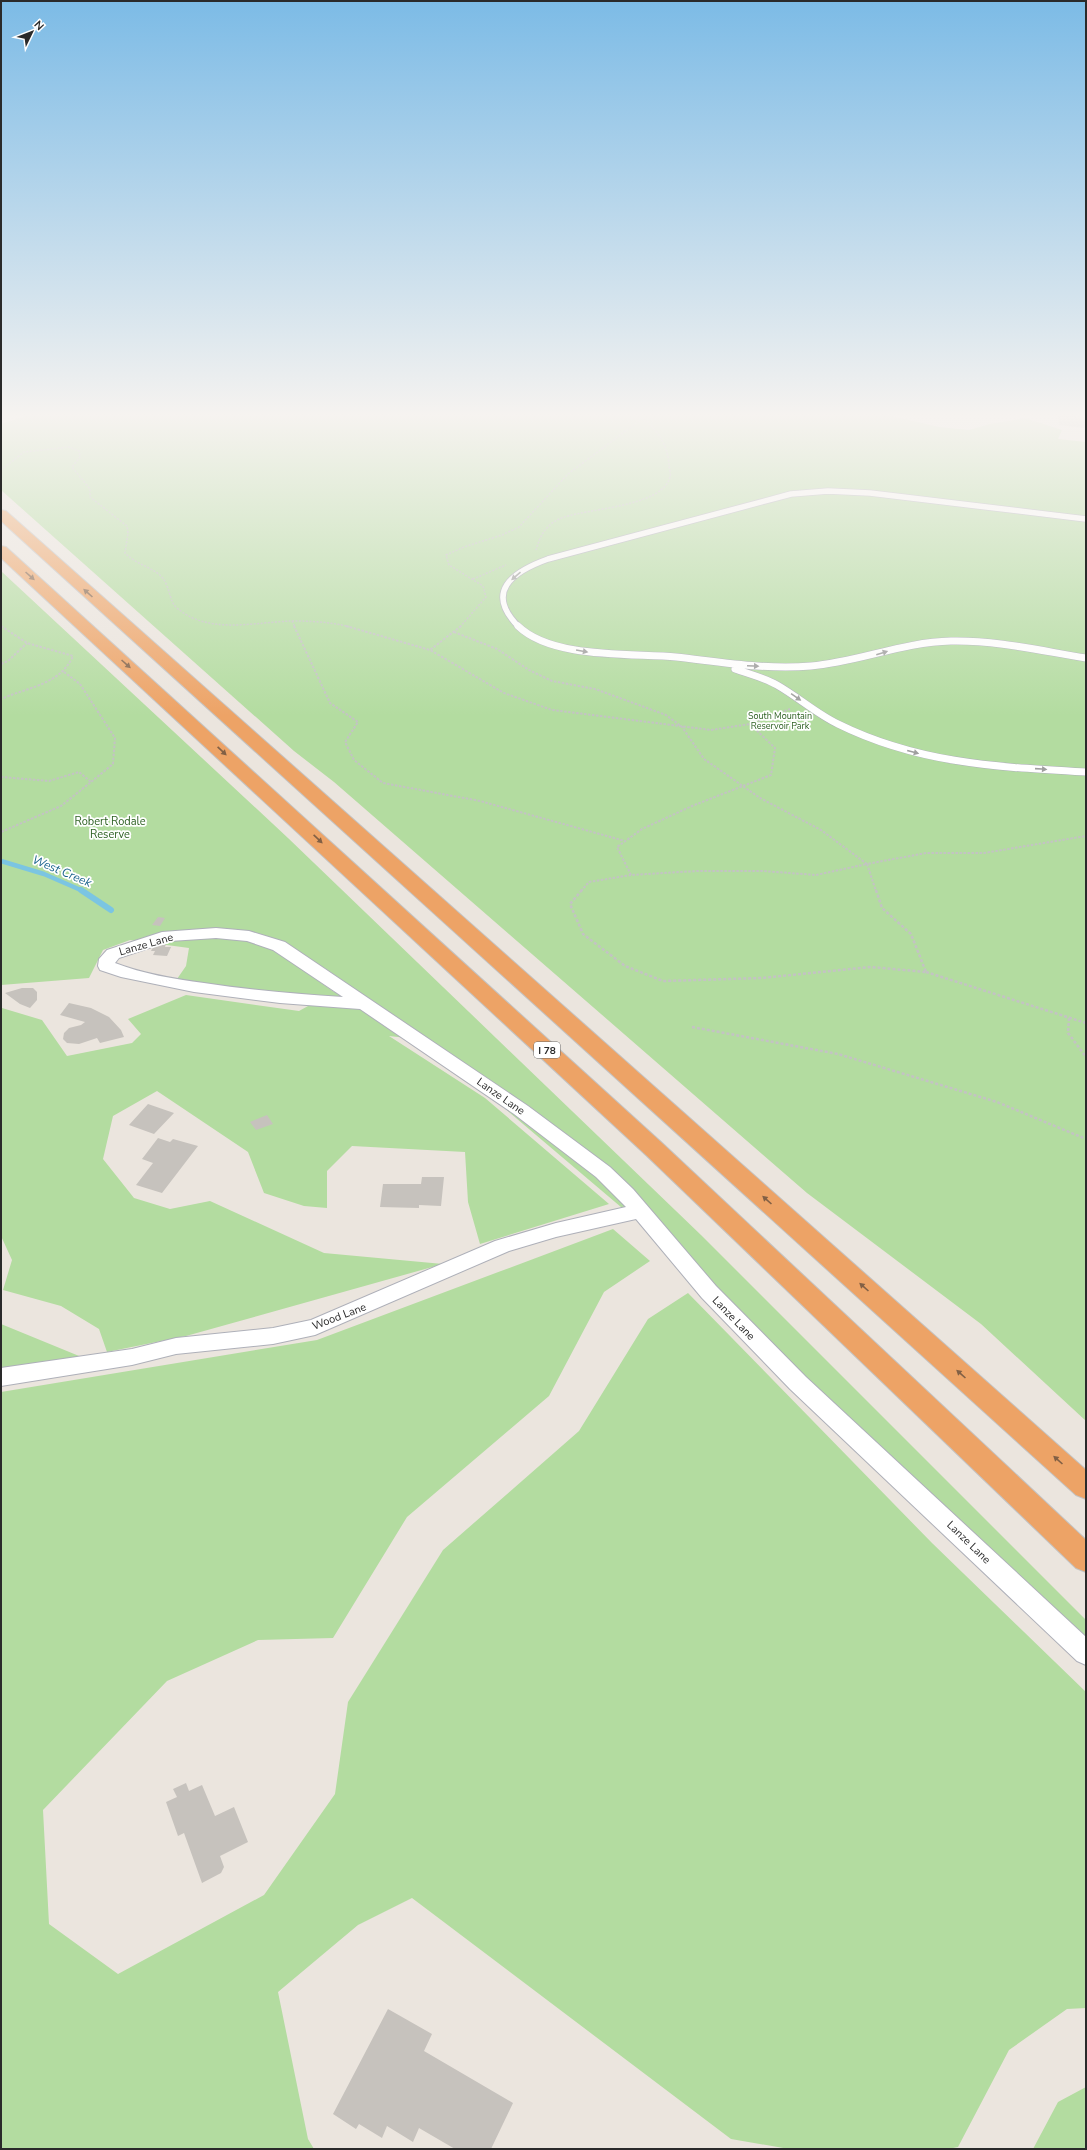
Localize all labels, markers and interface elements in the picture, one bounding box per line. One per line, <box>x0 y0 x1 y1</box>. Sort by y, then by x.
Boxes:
north arrow <box>12 12 52 52</box>
text: N <box>31 17 47 34</box>
one-way arrow <box>25 571 35 581</box>
one-way arrow <box>511 571 521 580</box>
one-way arrow <box>83 588 93 597</box>
one-way arrow <box>576 648 588 654</box>
one-way arrow <box>876 650 888 656</box>
one-way arrow <box>121 659 131 668</box>
one-way arrow <box>747 663 760 669</box>
one-way arrow <box>791 693 801 701</box>
park label: South Mountain Reservoir Park <box>748 710 812 732</box>
one-way arrow <box>217 746 227 756</box>
one-way arrow <box>907 749 919 755</box>
one-way arrow <box>1035 766 1047 773</box>
park label: Robert Rodale Reserve <box>74 814 146 842</box>
one-way arrow <box>313 834 322 843</box>
water label: West Creek <box>30 851 95 891</box>
street label: Lanze Lane <box>117 930 175 959</box>
road number: I 78 <box>534 1042 560 1058</box>
street label: Lanze Lane <box>474 1074 528 1119</box>
one-way arrow <box>762 1196 772 1205</box>
one-way arrow <box>859 1283 868 1292</box>
street label: Lanze Lane <box>709 1293 758 1344</box>
street label: Wood Lane <box>310 1299 369 1334</box>
one-way arrow <box>955 1369 966 1378</box>
one-way arrow <box>1052 1456 1063 1465</box>
street label: Lanze Lane <box>943 1518 994 1567</box>

